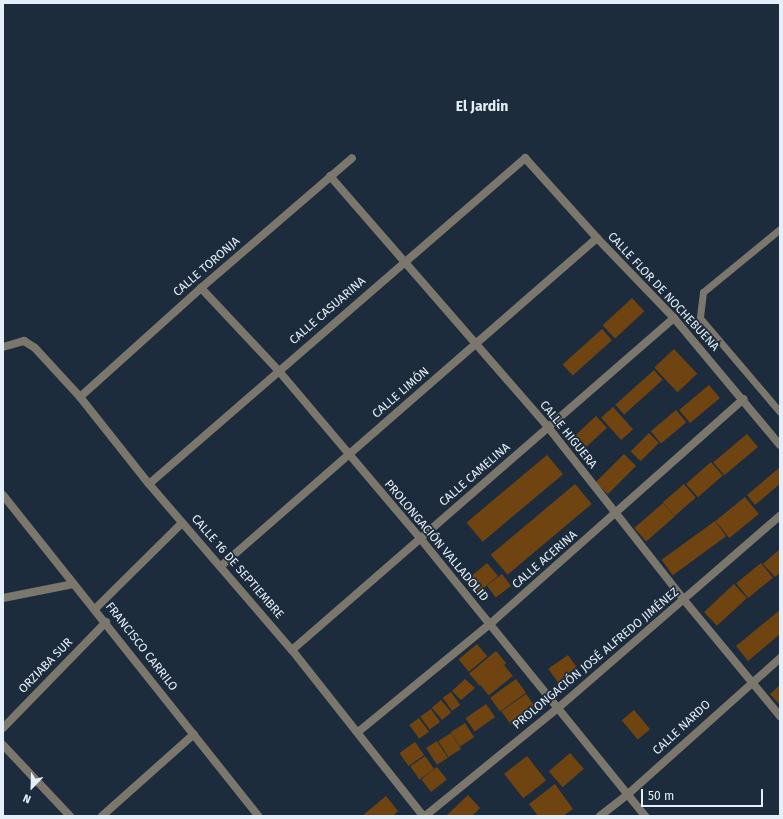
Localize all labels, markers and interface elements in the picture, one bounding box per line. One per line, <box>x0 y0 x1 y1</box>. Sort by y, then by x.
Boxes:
district label: El Jardin <box>456 99 508 115</box>
street label: CALLE FLOR DE NOCHEBUENA <box>604 230 722 354</box>
street label: CALLE TORONJA <box>171 234 243 300</box>
street label: CALLE CASUARINA <box>287 274 369 348</box>
street label: CALLE LIMÓN <box>370 364 432 422</box>
street label: CALLE HIGUERA <box>536 398 600 472</box>
street label: CALLE CAMELINA <box>437 440 513 510</box>
street label: PROLONGACIÓN VALLADOLID <box>381 477 491 605</box>
street label: CALLE 16 DE SEPTIEMBRE <box>188 512 286 622</box>
street label: CALLE ACERINA <box>510 528 580 592</box>
street label: PROLONGACIÓN JOSÉ ALFREDO JIMÉNEZ <box>510 585 682 733</box>
street label: FRANCISCO CARRILO <box>102 600 180 694</box>
street label: ORZIABA SUR <box>16 635 76 697</box>
street label: CALLE NARDO <box>650 698 714 758</box>
north arrow <box>12 767 52 807</box>
scale bar <box>643 781 765 807</box>
text: 50 m <box>648 789 674 803</box>
text: N <box>21 791 33 806</box>

